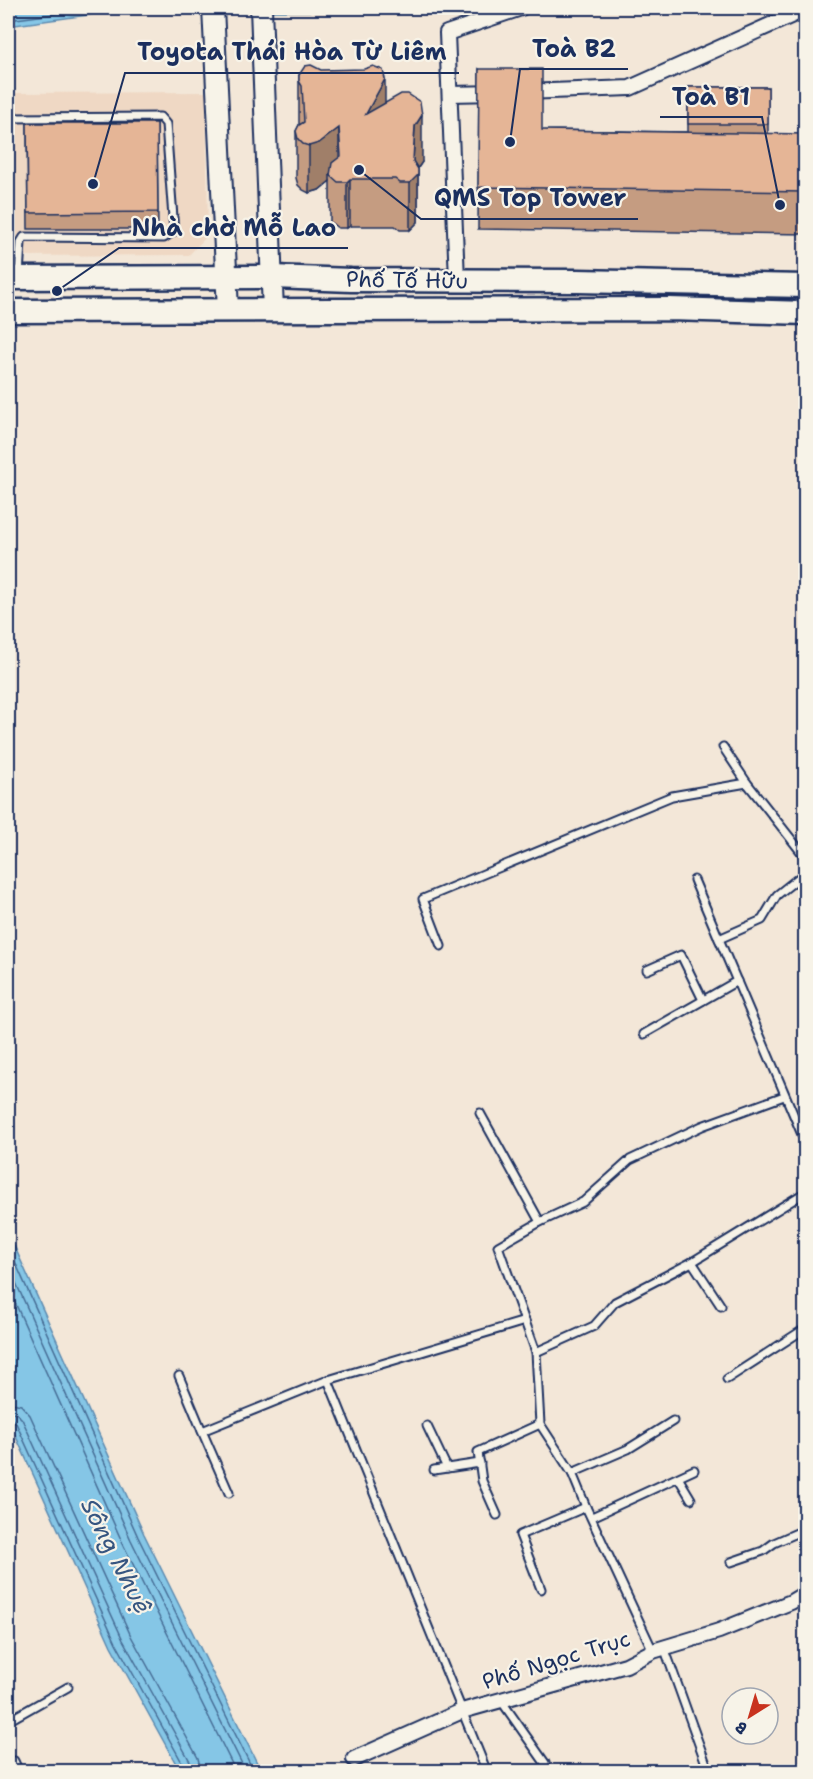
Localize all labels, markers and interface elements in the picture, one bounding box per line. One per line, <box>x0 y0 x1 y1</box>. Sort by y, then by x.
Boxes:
callout: Toà B2 <box>520 27 628 69</box>
callout: Toyota Thái Hòa Từ Liêm <box>125 31 459 73</box>
text: Toà B2 <box>532 33 616 65</box>
text: Toyota Thái Hòa Từ Liêm <box>137 36 447 68</box>
callout: Toà B1 <box>660 75 762 117</box>
text: Toà B1 <box>672 81 750 113</box>
callout: QMS Top Tower <box>421 177 638 219</box>
text: QMS Top Tower <box>434 182 626 214</box>
callout: Nhà chờ Mỗ Lao <box>119 206 348 248</box>
text: Nhà chờ Mỗ Lao <box>132 212 336 244</box>
street label: Phố Tố Hữu <box>346 264 468 296</box>
water label: Sông Nhuệ <box>73 1493 159 1619</box>
street label: Phố Ngọc Trục <box>478 1624 634 1696</box>
north arrow <box>720 1686 780 1746</box>
text: B <box>731 1716 752 1739</box>

